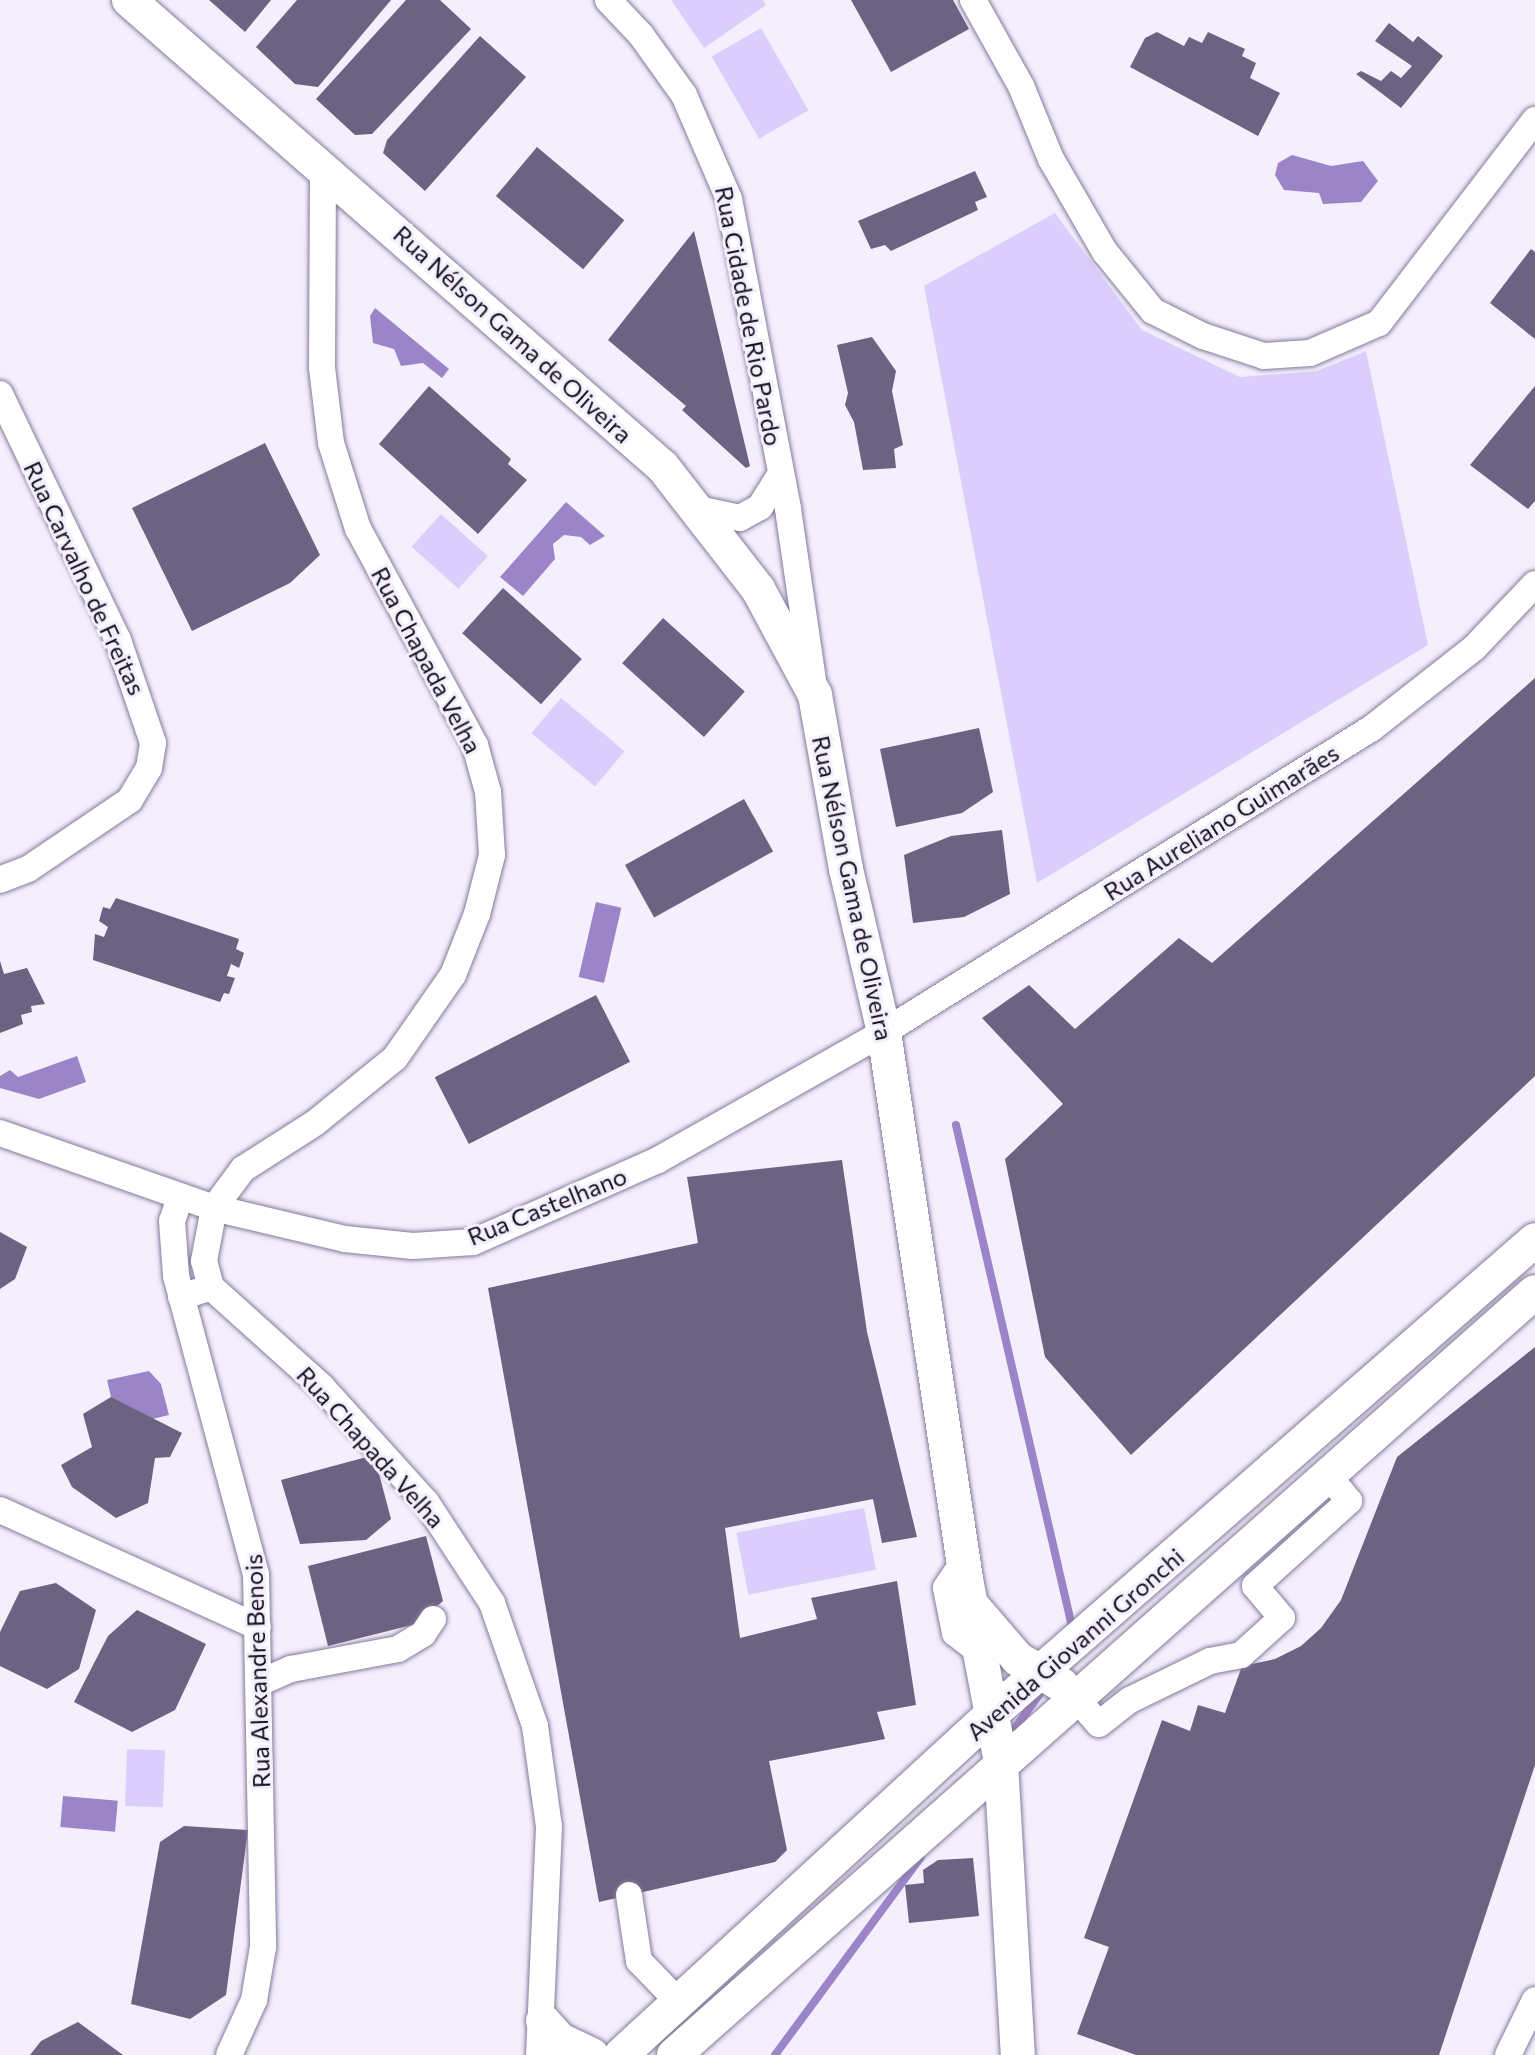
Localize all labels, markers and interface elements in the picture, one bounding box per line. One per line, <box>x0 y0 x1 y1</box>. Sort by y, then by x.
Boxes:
street label: Rua Cidade de Rio Pardo <box>710 184 788 448</box>
street label: Rua Nélson Gama de Oliveira <box>388 219 638 449</box>
street label: Rua Carvalho de Freitas <box>18 457 152 699</box>
street label: Rua Chapada Velha <box>366 562 488 758</box>
street label: Rua Nélson Gama de Oliveira <box>807 733 899 1043</box>
street label: Rua Aureliano Guimarães <box>1098 738 1344 906</box>
street label: Rua Castelhano <box>463 1161 631 1251</box>
street label: Rua Chapada Velha <box>291 1361 451 1533</box>
street label: Avenida Giovanni Gronchi <box>961 1542 1189 1746</box>
street label: Rua Alexandre Benois <box>239 1553 275 1789</box>

